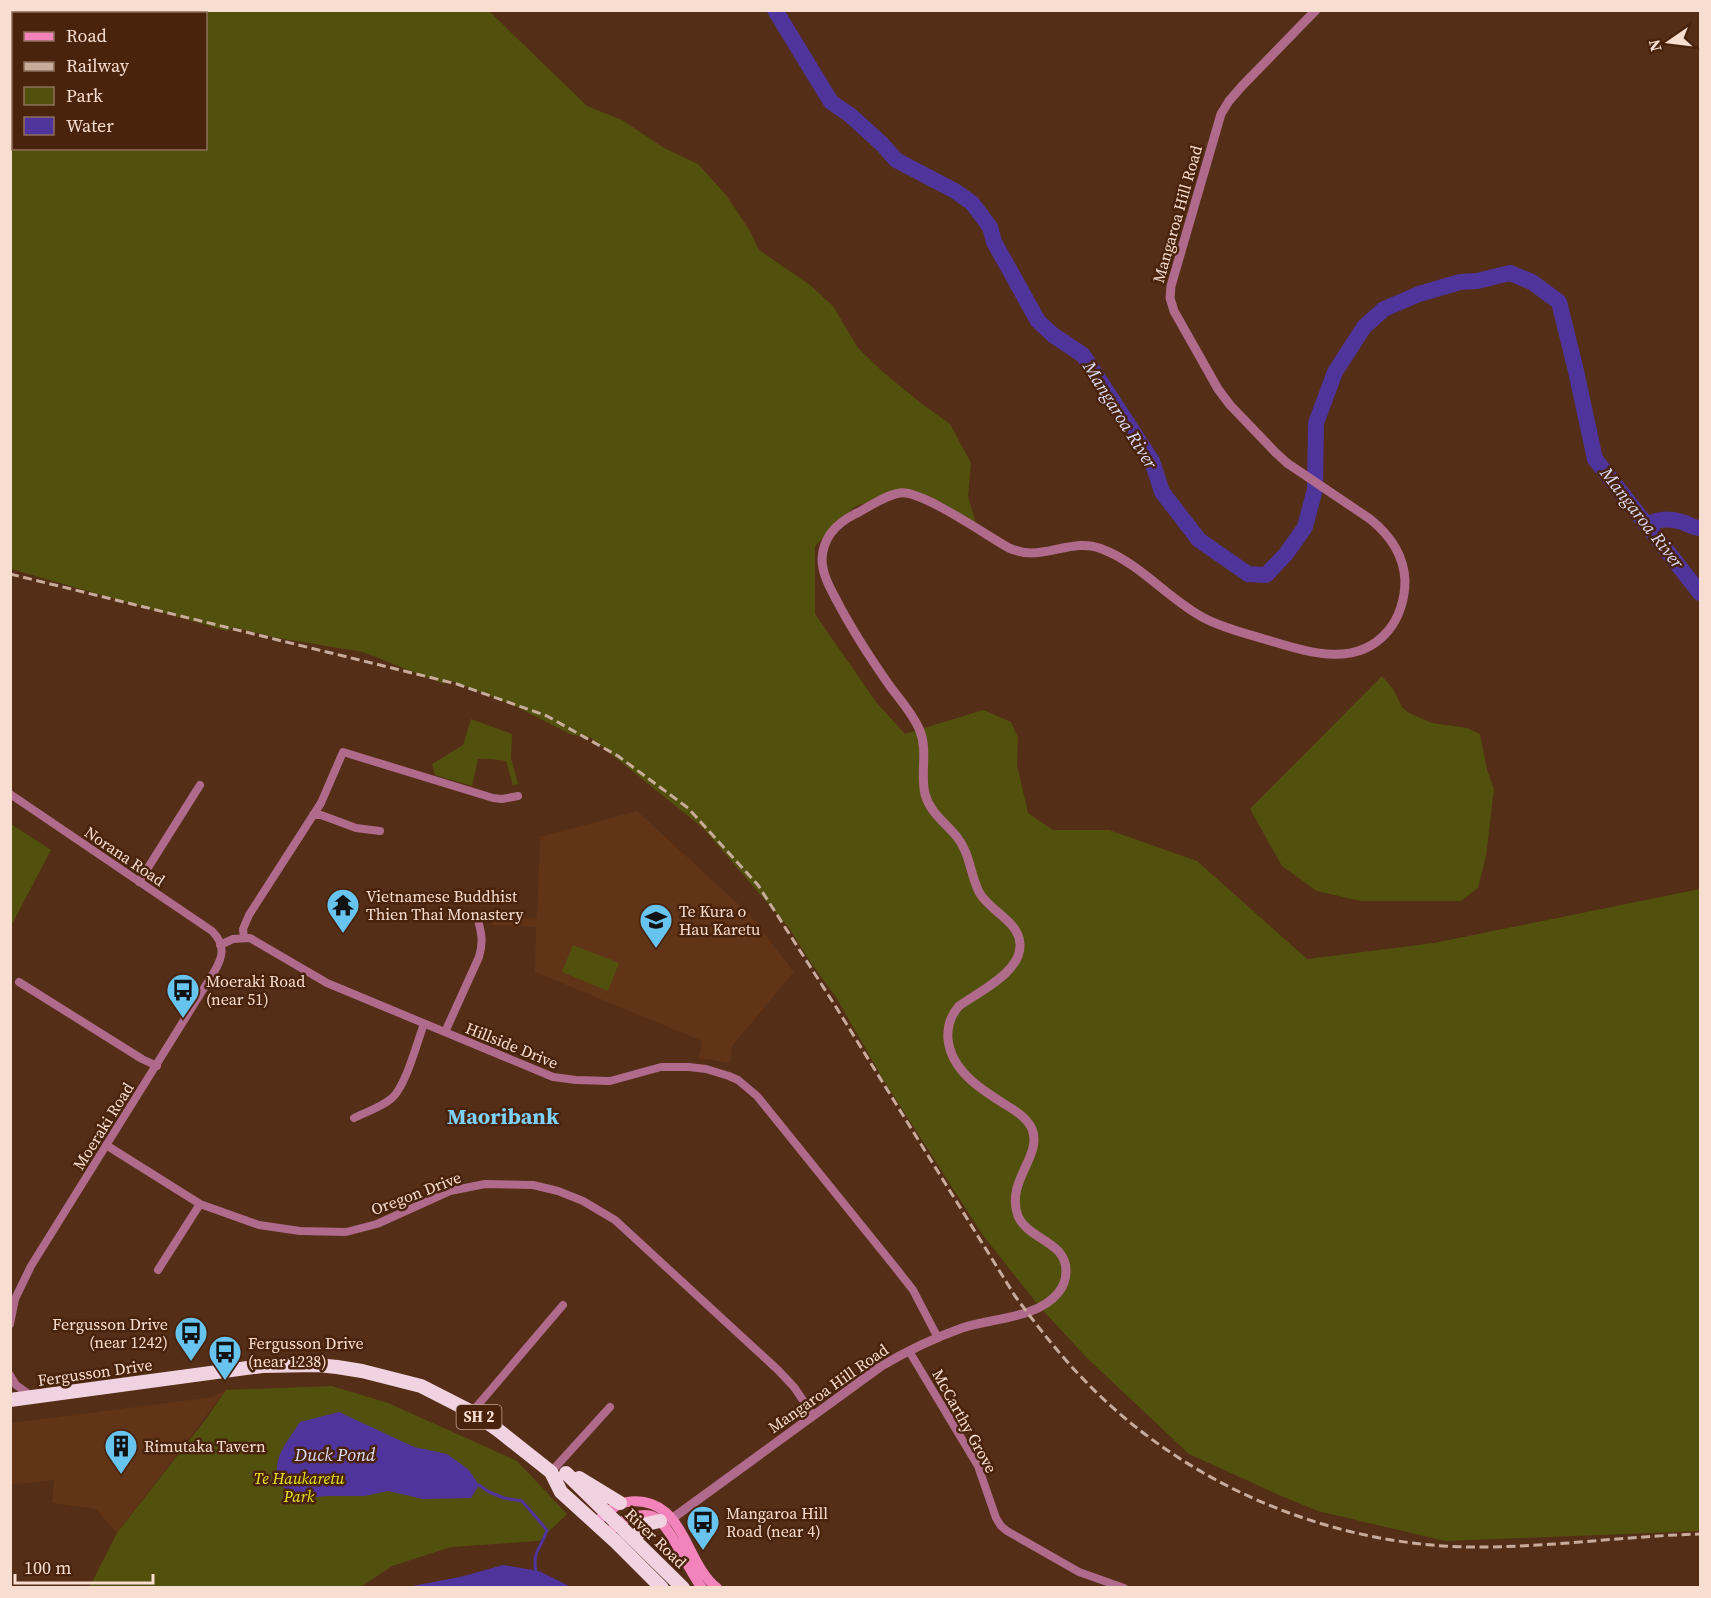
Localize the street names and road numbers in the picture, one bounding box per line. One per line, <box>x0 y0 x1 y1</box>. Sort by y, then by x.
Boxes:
street label: Mangaroa Hill Road <box>1147 143 1207 285</box>
street label: Norana Road <box>80 821 170 891</box>
street label: Hillside Drive <box>462 1016 562 1074</box>
street label: Moeraki Road <box>67 1078 139 1174</box>
street label: Oregon Drive <box>368 1166 464 1220</box>
street label: Mangaroa Hill Road <box>763 1338 893 1438</box>
street label: Fergusson Drive <box>36 1353 154 1391</box>
street label: McCarthy Grove <box>927 1365 1003 1477</box>
road number: SH 2 <box>456 1405 502 1429</box>
street label: River Road <box>620 1503 692 1573</box>

